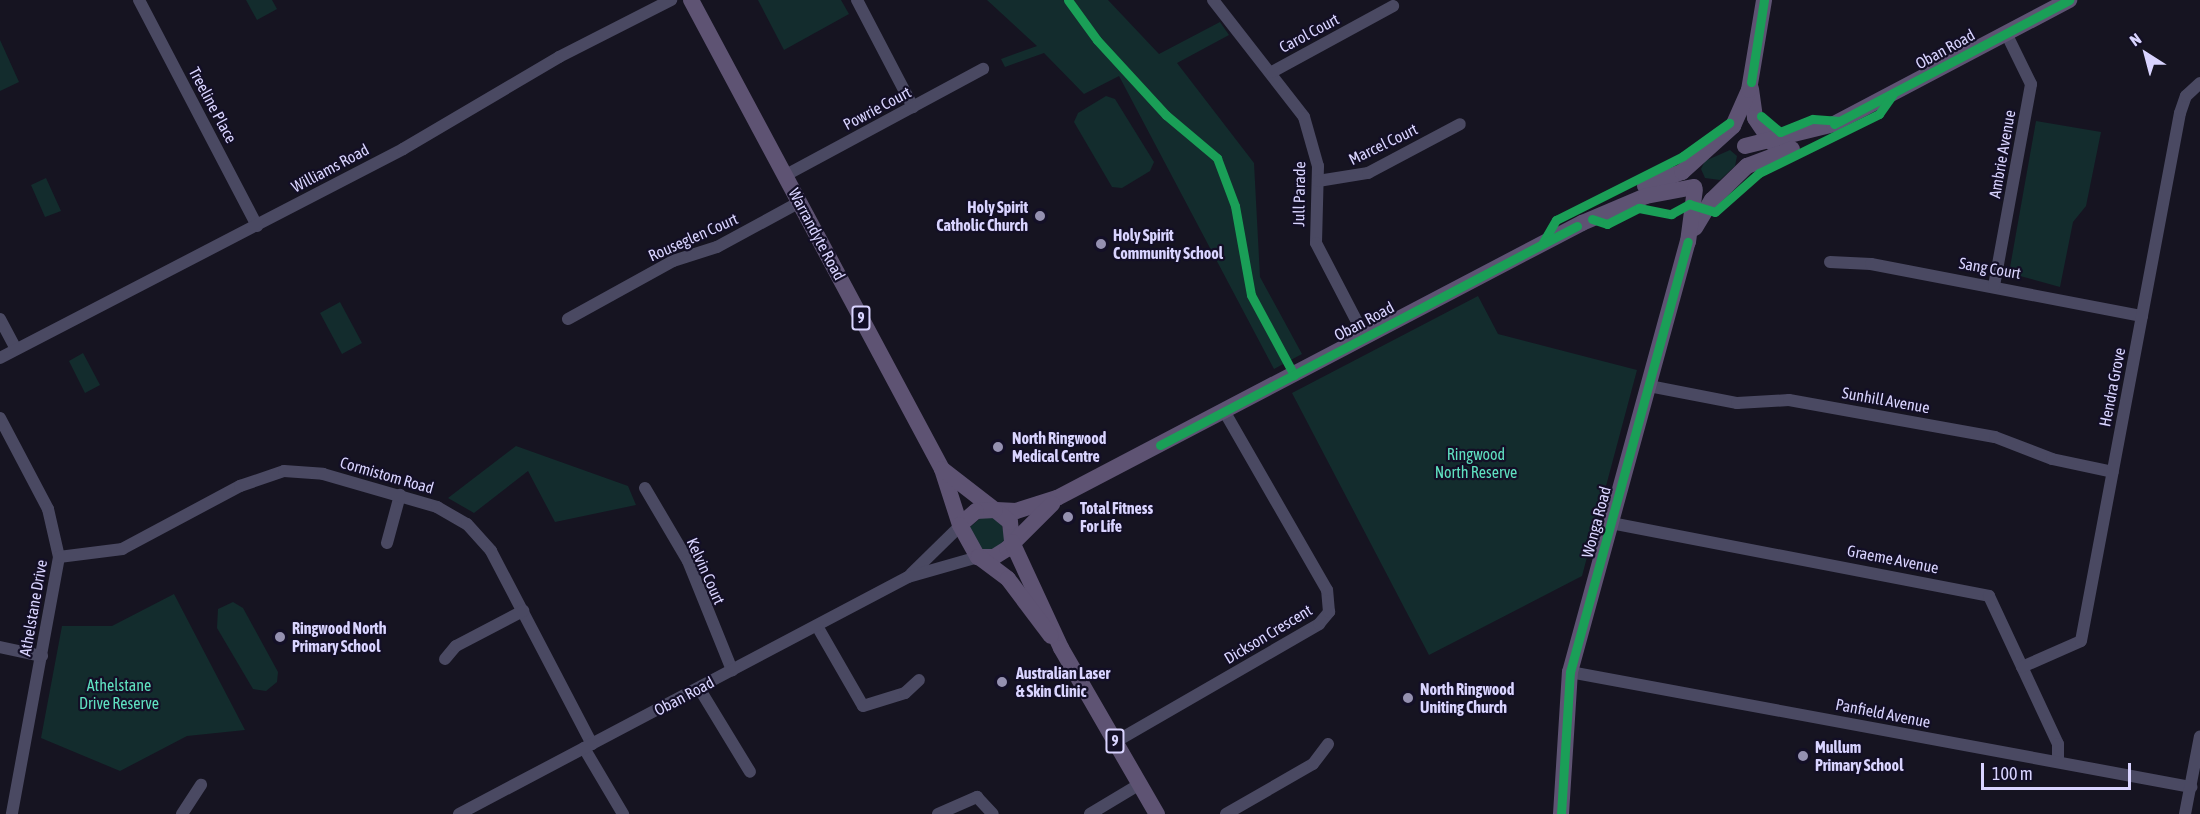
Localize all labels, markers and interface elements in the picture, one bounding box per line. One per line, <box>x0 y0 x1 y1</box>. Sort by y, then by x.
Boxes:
street label: Carol Court <box>1276 9 1342 57</box>
north arrow <box>2116 24 2176 84</box>
street label: Oban Road <box>1912 25 1978 73</box>
text: N <box>2126 29 2145 50</box>
street label: Treeline Place <box>185 64 241 146</box>
street label: Powrie Court <box>840 82 914 134</box>
street label: Ambrie Avenue <box>1985 108 2019 200</box>
street label: Marcel Court <box>1345 119 1421 169</box>
street label: Williams Road <box>288 140 372 196</box>
street label: Jull Parade <box>1289 161 1309 227</box>
street label: Warrandyte Road <box>785 185 849 283</box>
place label: Holy Spirit Catholic Church <box>936 197 1028 235</box>
street label: Rouseglen Court <box>645 209 741 265</box>
marker: Holy Spirit Catholic Church <box>1033 209 1047 223</box>
place label: Holy Spirit Community School <box>1113 225 1223 263</box>
marker: Holy Spirit Community School <box>1094 237 1108 251</box>
street label: Sang Court <box>1958 253 2022 283</box>
street label: Oban Road <box>1331 297 1397 345</box>
road number: 9 <box>850 306 872 330</box>
street label: Hendra Grove <box>2095 346 2129 428</box>
street label: Sunhill Avenue <box>1841 383 1931 417</box>
place label: North Ringwood Medical Centre <box>1012 428 1106 466</box>
marker: North Ringwood Medical Centre <box>989 438 1007 456</box>
park label: Ringwood North Reserve <box>1435 444 1517 482</box>
street label: Cormistom Road <box>338 452 436 498</box>
street label: Wonga Road <box>1577 484 1615 560</box>
place label: Total Fitness For Life <box>1080 498 1153 536</box>
marker: Total Fitness For Life <box>1061 510 1075 524</box>
street label: Kelvin Court <box>683 535 729 607</box>
street label: Graeme Avenue <box>1846 541 1940 577</box>
street label: Athelstane Drive <box>15 558 51 658</box>
street label: Dickson Crescent <box>1221 600 1315 668</box>
place label: Ringwood North Primary School <box>292 618 386 656</box>
marker: Ringwood North Primary School <box>273 630 287 644</box>
place label: Australian Laser & Skin Clinic <box>1016 663 1110 701</box>
street label: Oban Road <box>651 672 717 720</box>
marker: Australian Laser & Skin Clinic <box>993 673 1011 691</box>
park label: Athelstane Drive Reserve <box>79 675 159 713</box>
place label: North Ringwood Uniting Church <box>1420 679 1514 717</box>
marker: North Ringwood Uniting Church <box>1401 691 1415 705</box>
street label: Panfield Avenue <box>1834 694 1932 732</box>
road number: 9 <box>1104 729 1126 753</box>
place label: Mullum Primary School <box>1815 737 1903 775</box>
marker: Mullum Primary School <box>1796 749 1810 763</box>
scale bar <box>1984 751 2134 789</box>
text: 100 m <box>1992 763 2033 784</box>

